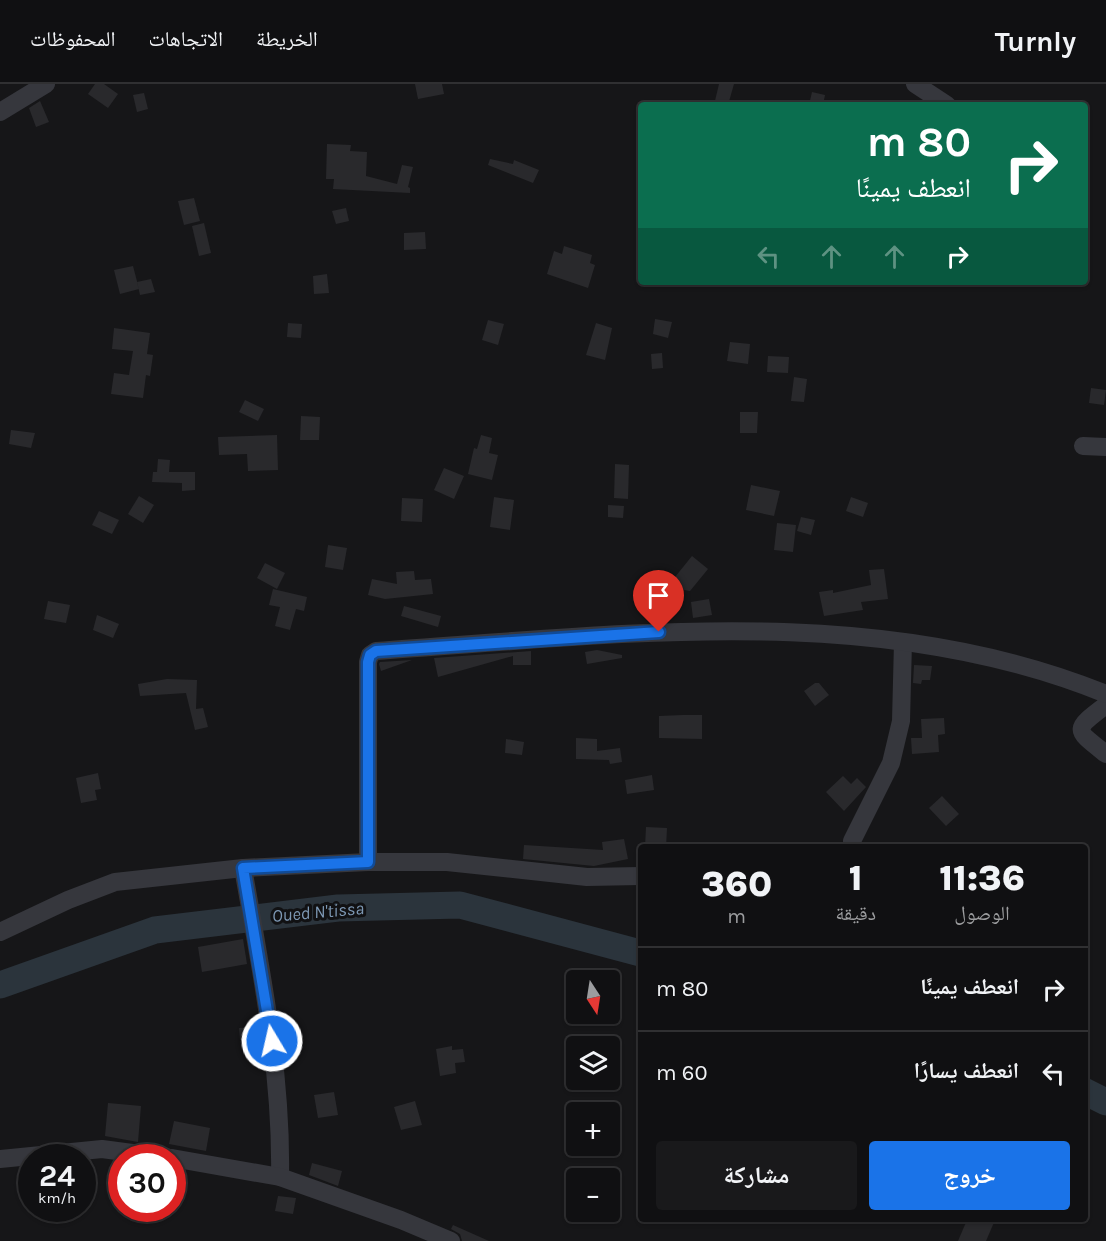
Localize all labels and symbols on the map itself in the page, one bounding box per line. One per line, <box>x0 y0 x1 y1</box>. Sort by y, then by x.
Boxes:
pin <box>633 570 684 632</box>
water label: Oued N'tissa <box>271 897 365 927</box>
north arrow <box>566 970 620 1024</box>
position arrow <box>240 1009 304 1073</box>
speed limit sign: 30 <box>108 1144 186 1222</box>

